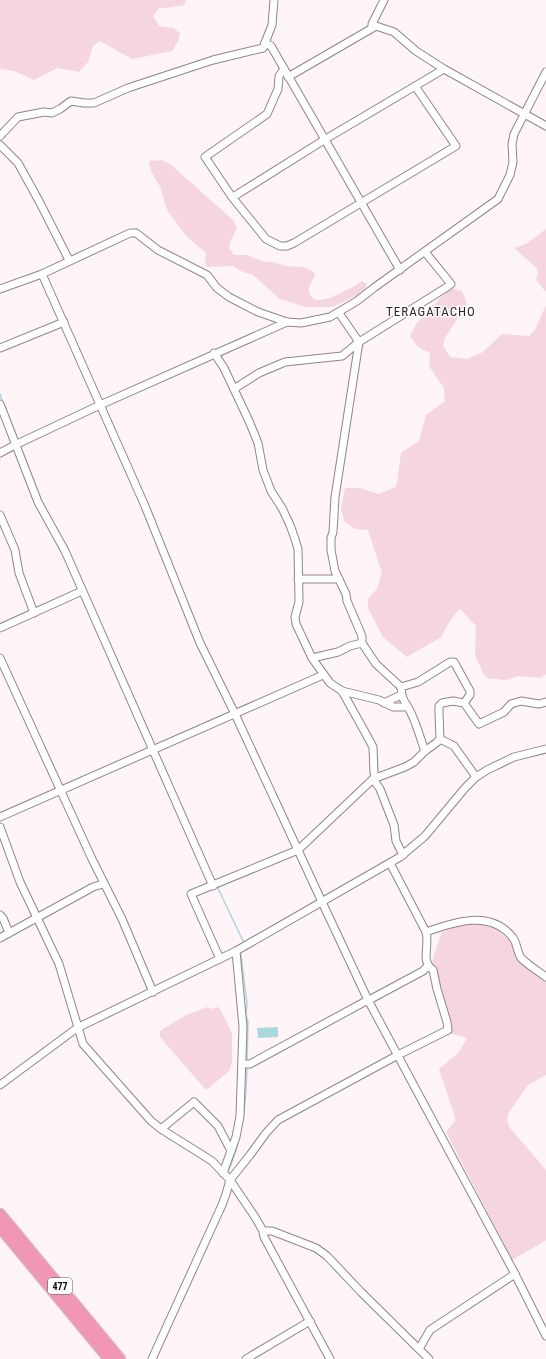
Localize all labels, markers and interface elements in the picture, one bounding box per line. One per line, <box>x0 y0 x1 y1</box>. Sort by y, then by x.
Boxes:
district label: TERAGATACHO <box>386 304 476 319</box>
road number: 477 <box>48 1278 72 1294</box>

